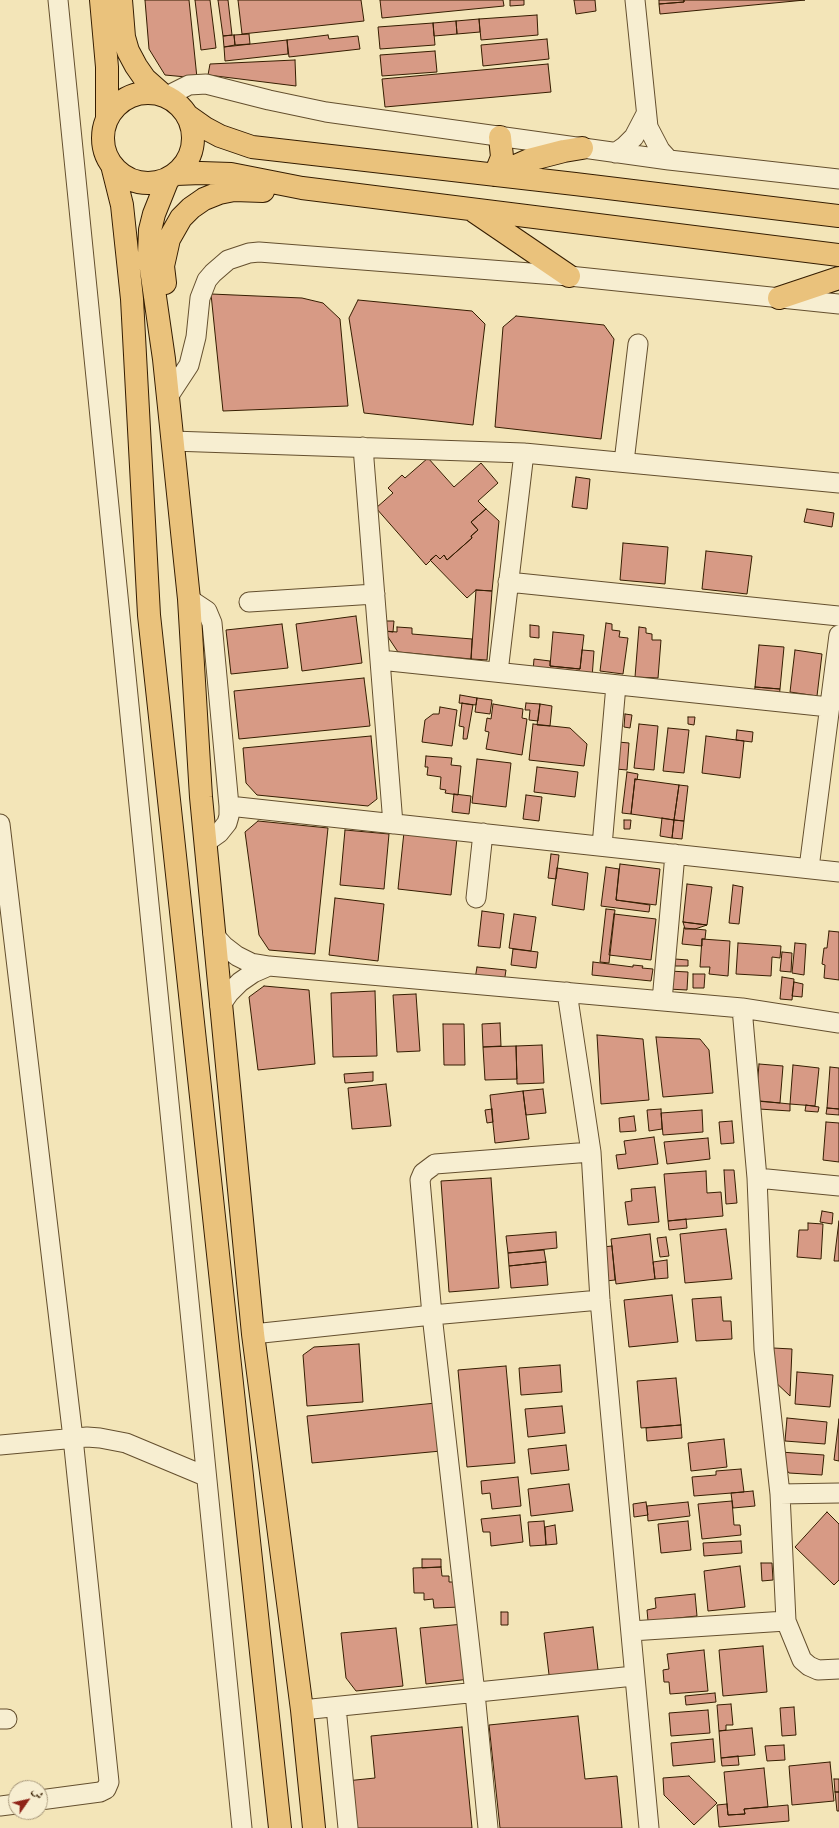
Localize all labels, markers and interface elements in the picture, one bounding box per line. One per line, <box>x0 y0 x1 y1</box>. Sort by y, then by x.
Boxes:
north arrow <box>8 1780 48 1820</box>
text: ش <box>28 1785 47 1802</box>

